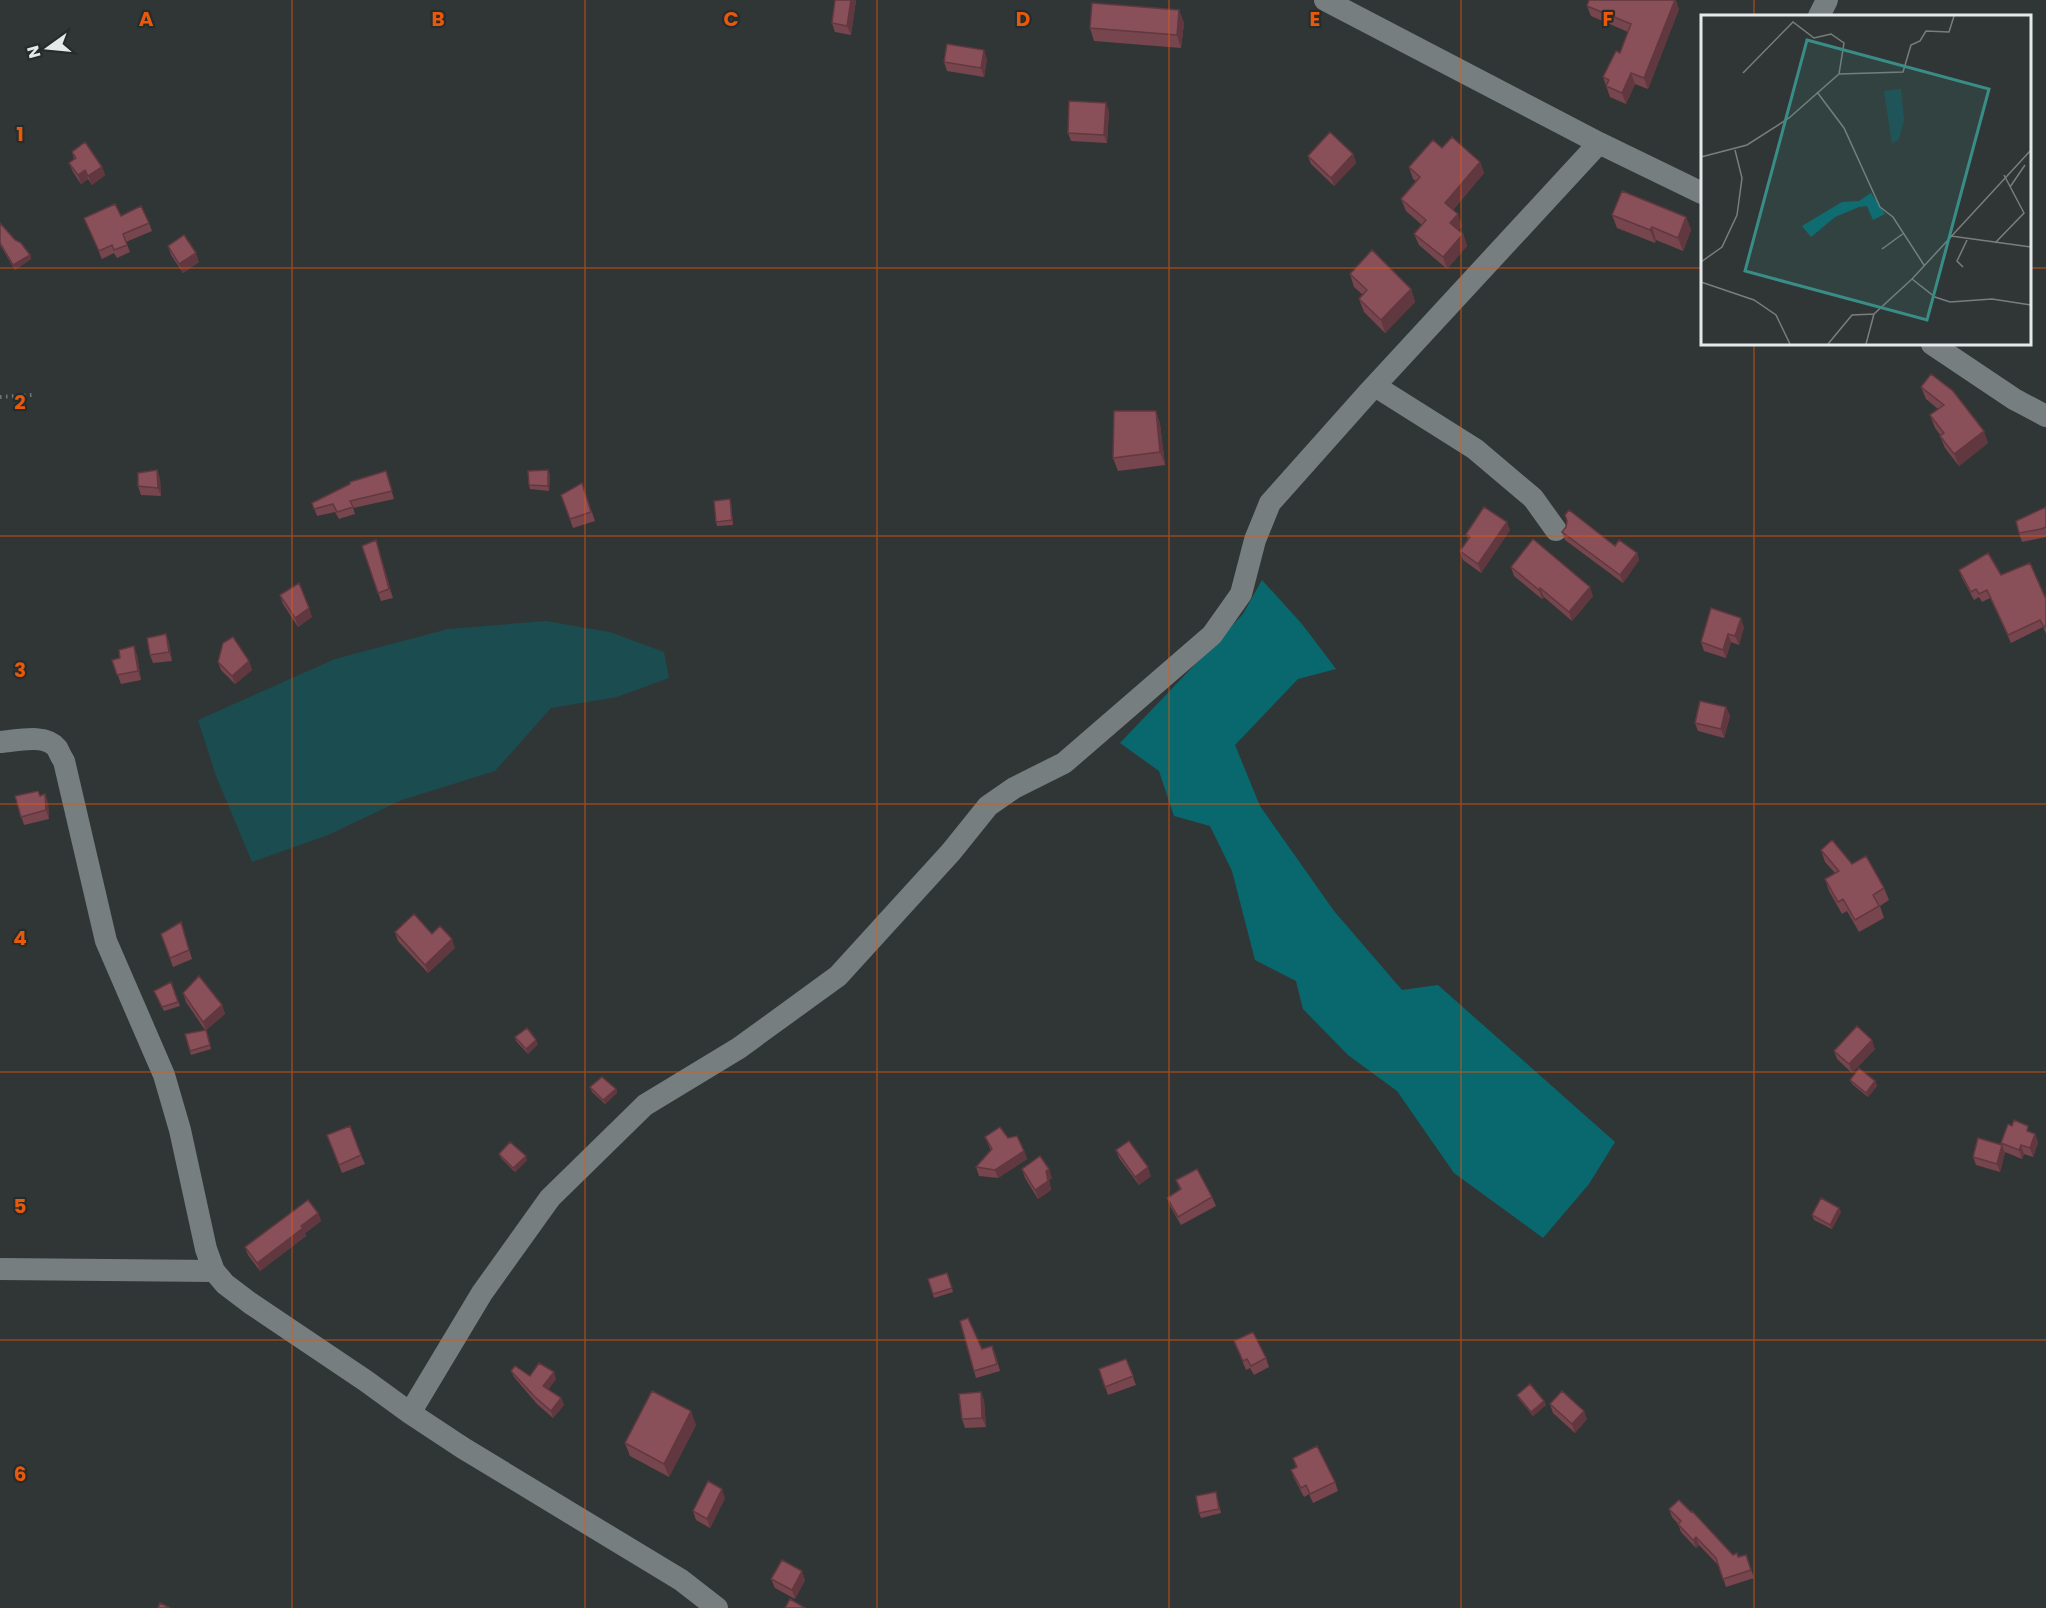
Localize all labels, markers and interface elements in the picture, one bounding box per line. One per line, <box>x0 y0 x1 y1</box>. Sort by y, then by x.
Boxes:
text: A <box>139 5 154 33</box>
text: B <box>431 5 445 33</box>
text: C <box>723 5 739 33</box>
text: D <box>1016 5 1030 33</box>
text: E <box>1310 5 1320 33</box>
text: F <box>1603 5 1614 33</box>
inset map <box>1701 15 2031 345</box>
north arrow <box>18 18 78 78</box>
text: N <box>21 43 47 61</box>
text: 1 <box>16 120 24 148</box>
text: 2 <box>14 388 26 416</box>
text: 3 <box>14 656 26 684</box>
text: 4 <box>13 924 27 952</box>
text: 5 <box>14 1192 27 1220</box>
text: 6 <box>14 1460 26 1488</box>

